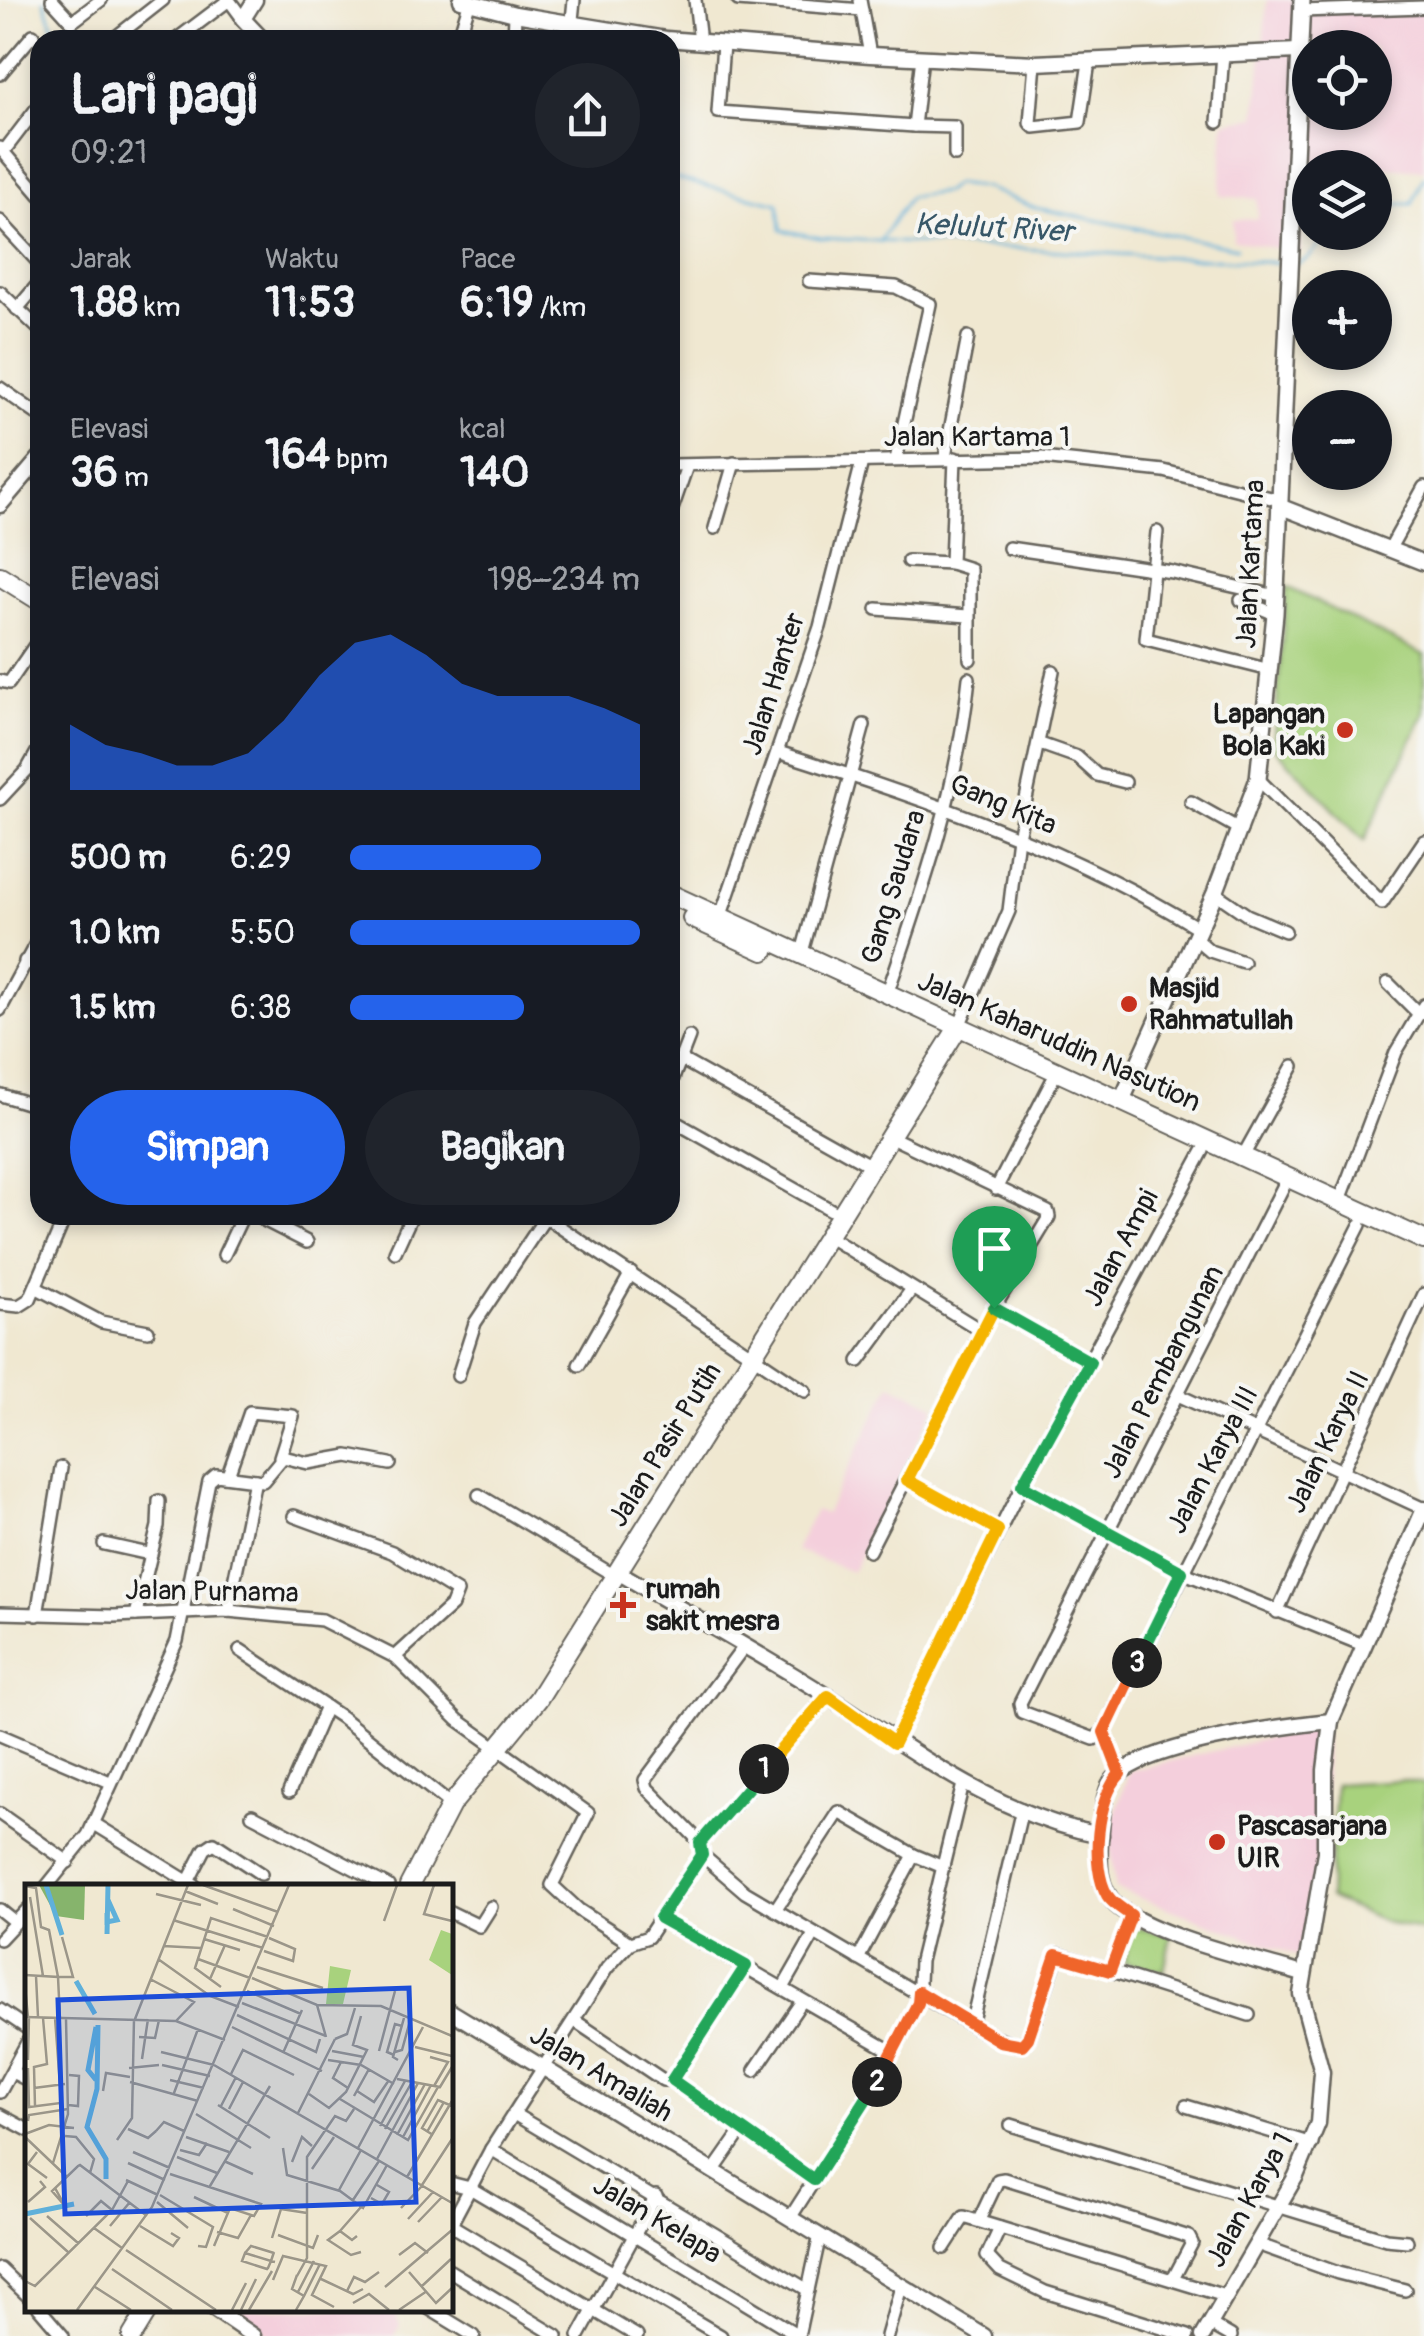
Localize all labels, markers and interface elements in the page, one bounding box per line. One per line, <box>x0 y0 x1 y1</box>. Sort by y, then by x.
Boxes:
map controls <box>1292 30 1392 490</box>
button: locate <box>1292 30 1392 130</box>
text: Lari pagi <box>70 61 257 130</box>
button: share <box>535 63 640 168</box>
text: 09:21 <box>70 133 147 173</box>
button: layers <box>1292 150 1392 250</box>
water label: Kelulut River <box>914 205 1077 251</box>
text: Jarak <box>70 242 131 277</box>
text: Waktu <box>265 242 339 277</box>
text: Pace <box>460 242 515 277</box>
button: + <box>1292 270 1392 370</box>
text: 1.88 <box>70 277 138 329</box>
text: 11:53 <box>265 277 355 329</box>
text: 6:19 <box>460 277 534 329</box>
text: km <box>138 290 181 325</box>
text: /km <box>534 290 586 325</box>
button: − <box>1292 390 1392 490</box>
text: Elevasi <box>70 412 148 447</box>
text: kcal <box>460 412 506 447</box>
street label: Jalan Kartama 1 <box>884 420 1070 455</box>
text: 164 <box>265 429 330 481</box>
text: bpm <box>330 442 388 477</box>
text: 36 <box>70 447 118 499</box>
text: 140 <box>460 447 529 499</box>
text: m <box>118 460 149 495</box>
street label: Jalan Kartama <box>1229 479 1273 649</box>
text: Elevasi <box>70 560 159 600</box>
text: 198–234 m <box>487 560 640 600</box>
street label: Jalan Hanter <box>735 608 813 760</box>
place label: Lapangan Bola Kaki <box>1213 697 1325 764</box>
marker: Lapangan Bola Kaki <box>1334 719 1356 741</box>
street label: Gang Kita <box>944 767 1062 843</box>
street label: Gang Saudara <box>854 806 934 968</box>
text: 500 m <box>70 838 166 878</box>
text: 6:29 <box>230 838 292 878</box>
text: 1.0 km <box>70 913 160 953</box>
text: 5:50 <box>230 913 295 953</box>
street label: Jalan Kaharuddin Nasution <box>912 964 1206 1120</box>
place label: Masjid Rahmatullah <box>1149 971 1293 1038</box>
text: 1.5 km <box>70 988 156 1028</box>
text: 6:38 <box>230 988 291 1028</box>
marker: Masjid Rahmatullah <box>1118 993 1140 1015</box>
button: Simpan <box>70 1090 345 1205</box>
button: Bagikan <box>365 1090 640 1205</box>
street label: Jalan Ampi <box>1076 1183 1166 1313</box>
pin <box>952 1206 1037 1309</box>
icon: arrive <box>967 1221 1022 1276</box>
street label: Jalan Pembangunan <box>1094 1259 1232 1485</box>
street label: Jalan Pasir Putih <box>601 1356 729 1534</box>
street label: Jalan Karya II <box>1279 1365 1377 1519</box>
street label: Jalan Karya III <box>1160 1380 1266 1540</box>
place label: rumah sakit mesra <box>646 1572 780 1639</box>
street label: Jalan Purnama <box>125 1573 299 1611</box>
marker: rumah sakit mesra <box>610 1592 636 1618</box>
pin: 3 <box>1112 1638 1162 1688</box>
text: 3 <box>1129 1645 1145 1680</box>
pin: 1 <box>739 1744 789 1794</box>
text: 1 <box>759 1751 769 1786</box>
place label: Pascasarjana UIR <box>1237 1809 1387 1876</box>
marker: Pascasarjana UIR <box>1206 1831 1228 1853</box>
inset map <box>25 1884 452 2311</box>
street label: Jalan Amaliah <box>523 2018 679 2130</box>
pin: 2 <box>852 2057 902 2107</box>
text: 2 <box>869 2064 885 2099</box>
street label: Jalan Karya 1 <box>1199 2126 1301 2274</box>
street label: Jalan Kelapa <box>586 2168 728 2272</box>

